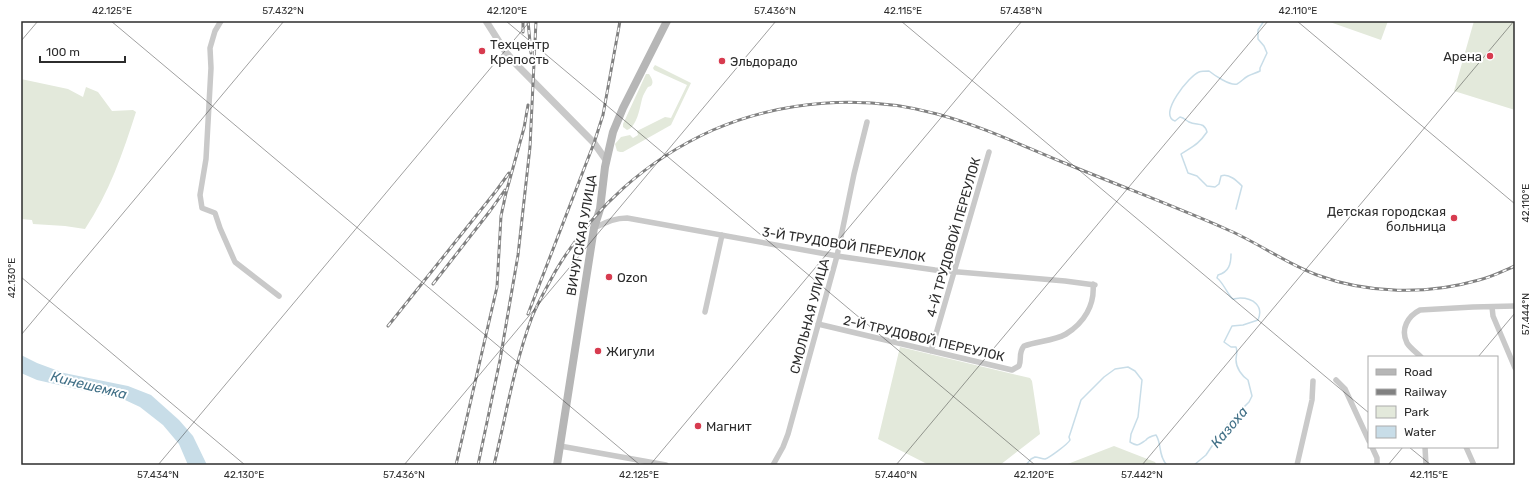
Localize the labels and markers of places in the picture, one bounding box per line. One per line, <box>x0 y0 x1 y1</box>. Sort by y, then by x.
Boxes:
place label: Техцентр Крепость <box>490 37 550 67</box>
marker: Техцентр Крепость <box>477 46 487 56</box>
place label: Арена <box>1443 49 1482 64</box>
marker: Арена <box>1485 51 1495 61</box>
place label: Эльдорадо <box>730 54 798 69</box>
marker: Эльдорадо <box>717 56 727 66</box>
place label: Детская городская больница <box>1327 204 1446 234</box>
marker: Детская городская больница <box>1449 213 1459 223</box>
place label: Ozon <box>617 270 648 285</box>
marker: Ozon <box>604 272 614 282</box>
place label: Жигули <box>606 344 655 359</box>
marker: Жигули <box>593 346 603 356</box>
place label: Магнит <box>706 419 752 434</box>
marker: Магнит <box>693 421 703 431</box>

